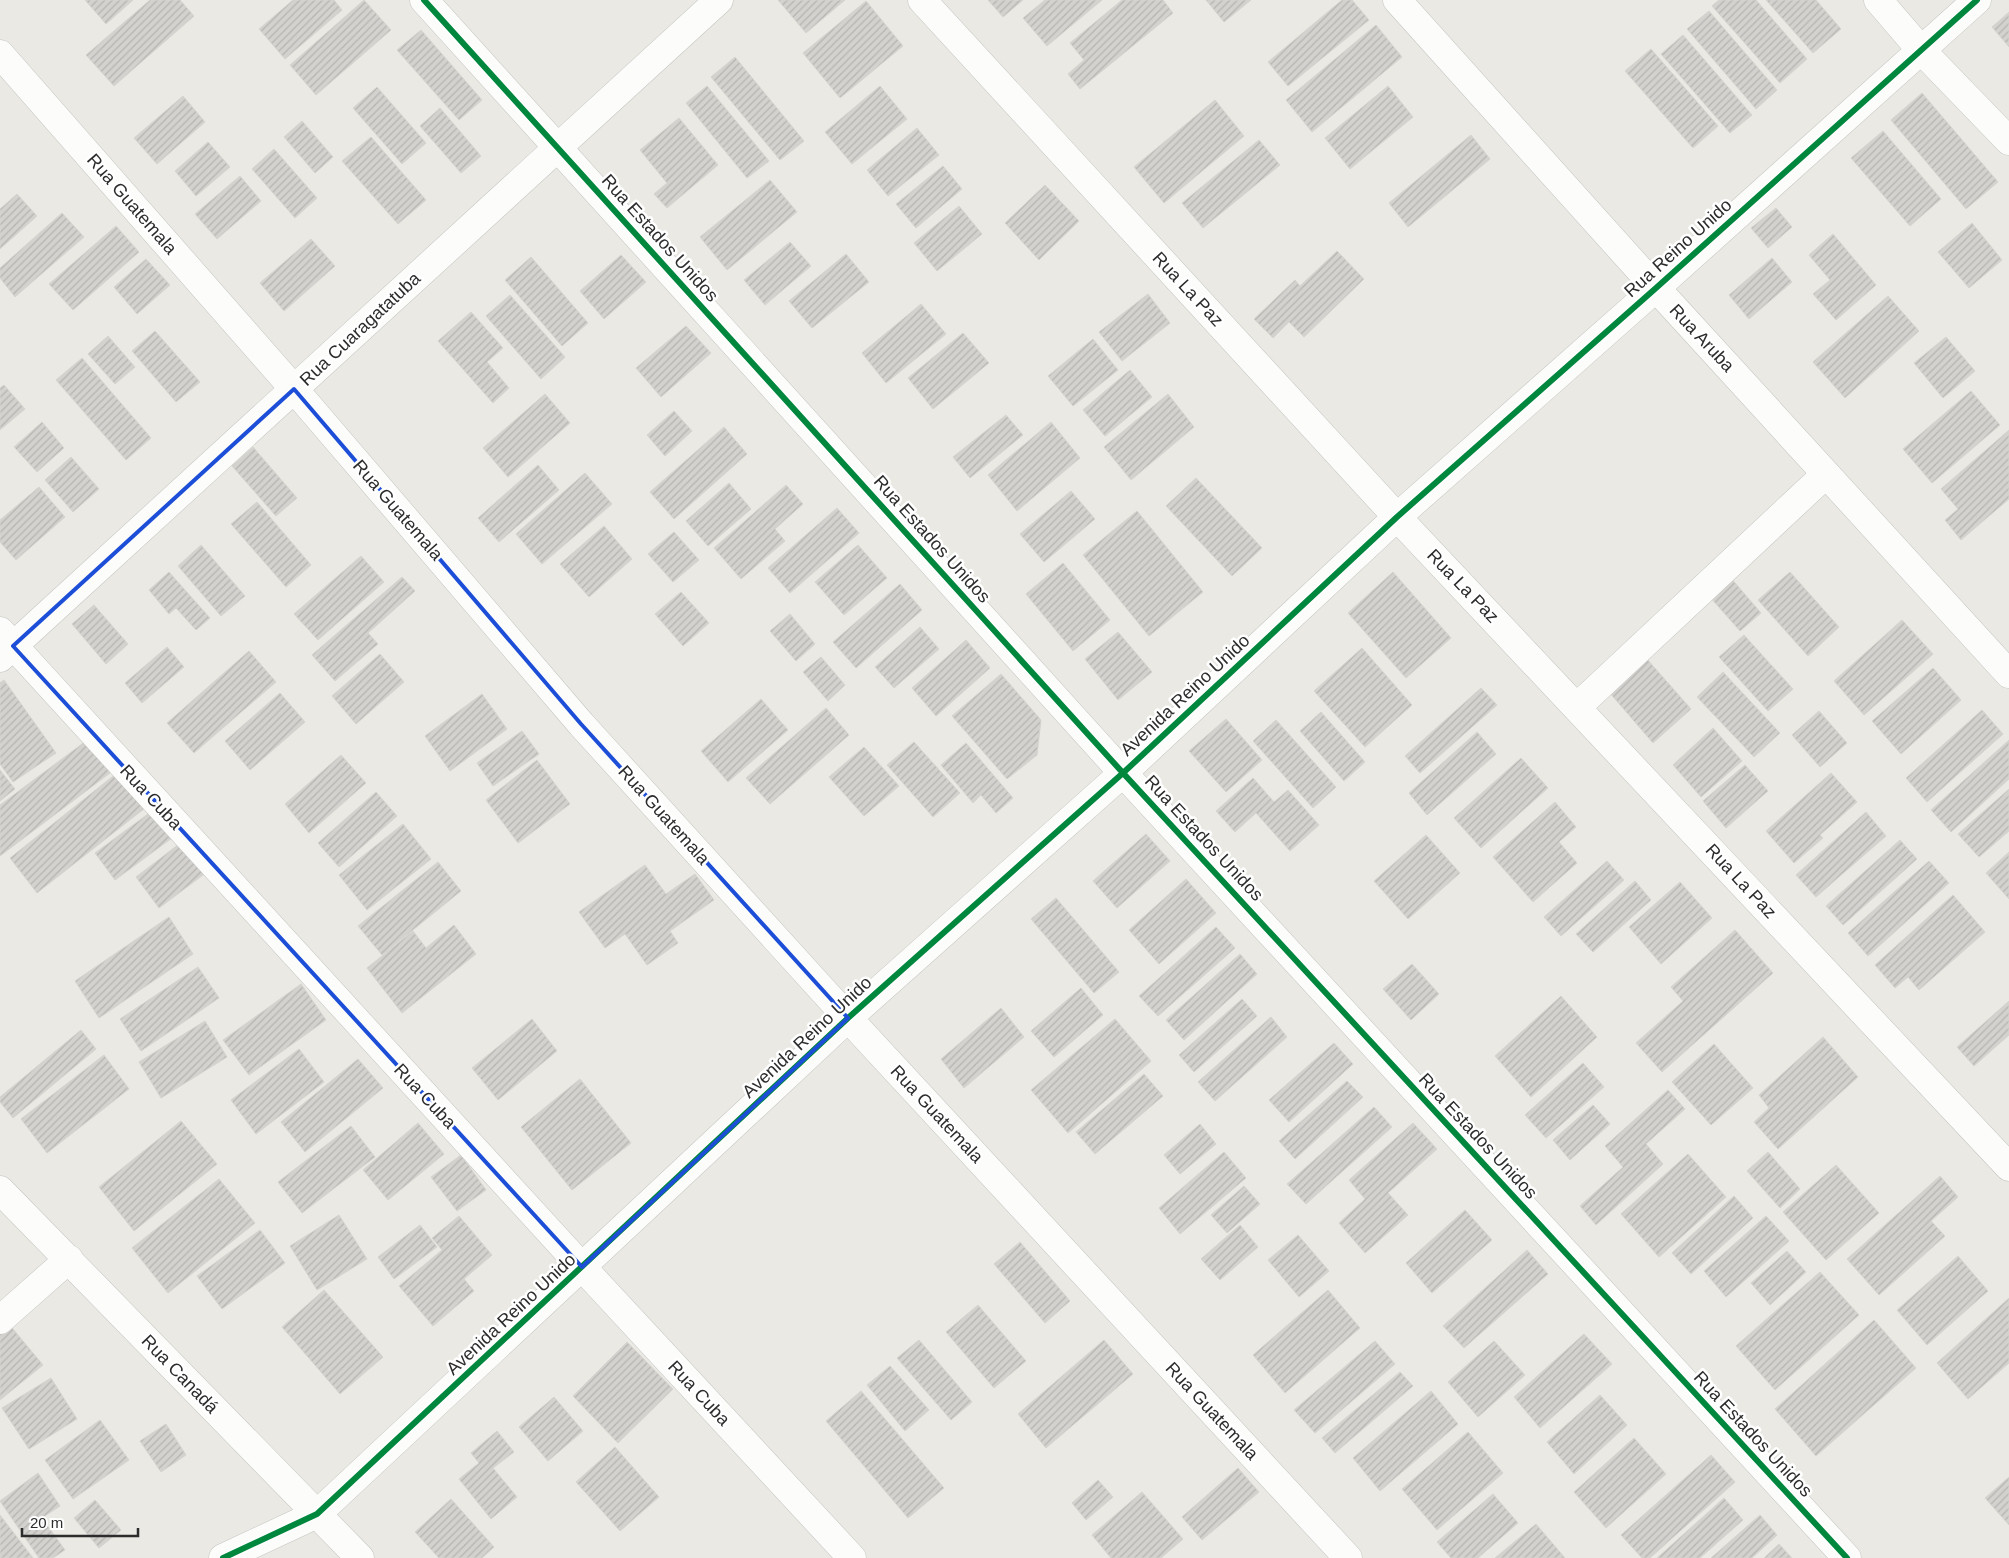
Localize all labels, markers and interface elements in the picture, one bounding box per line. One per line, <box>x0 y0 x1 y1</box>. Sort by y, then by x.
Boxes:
street label: Rua Guatemala <box>83 150 182 259</box>
street label: Rua Estados Unidos <box>598 170 722 306</box>
street label: Rua Reino Unido <box>1620 195 1736 301</box>
street label: Rua La Paz <box>1149 248 1227 330</box>
street label: Rua Cuaragatatuba <box>296 267 425 390</box>
street label: Rua Aruba <box>1666 300 1739 377</box>
street label: Rua Guatemala <box>349 456 448 565</box>
street label: Rua Estados Unidos <box>870 471 994 607</box>
street label: Rua La Paz <box>1423 545 1503 627</box>
street label: Avenida Reino Unido <box>1116 630 1254 760</box>
street label: Rua Cuba <box>116 761 187 834</box>
street label: Rua Guatemala <box>614 761 714 869</box>
street label: Rua Estados Unidos <box>1141 771 1267 905</box>
street label: Rua La Paz <box>1702 840 1780 922</box>
street label: Avenida Reino Unido <box>738 972 876 1102</box>
street label: Rua Cuba <box>390 1060 461 1133</box>
street label: Rua Guatemala <box>887 1061 988 1168</box>
street label: Rua Estados Unidos <box>1415 1069 1541 1203</box>
street label: Avenida Reino Unido <box>442 1249 580 1379</box>
street label: Rua Canadá <box>138 1331 223 1418</box>
street label: Rua Cuba <box>664 1357 735 1430</box>
street label: Rua Guatemala <box>1162 1358 1263 1465</box>
street label: Rua Estados Unidos <box>1690 1367 1816 1501</box>
scale bar <box>22 1506 139 1538</box>
text: 20 m <box>30 1514 63 1531</box>

